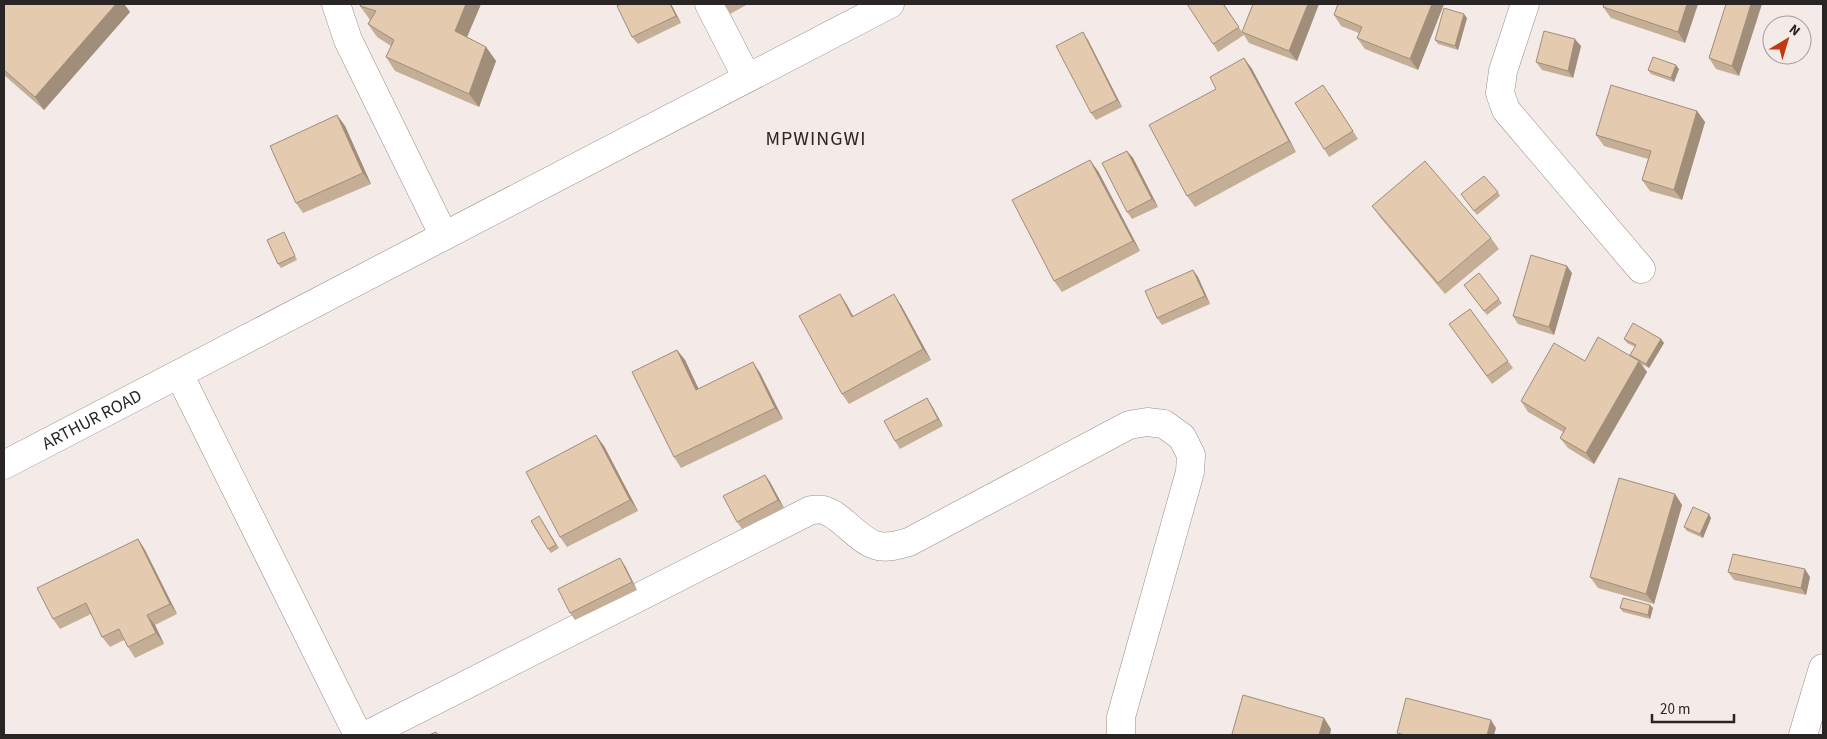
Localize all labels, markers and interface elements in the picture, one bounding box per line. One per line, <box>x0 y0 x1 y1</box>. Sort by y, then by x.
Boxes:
north arrow <box>1762 15 1812 65</box>
text: N <box>1785 20 1804 41</box>
district label: MPWINGWI <box>765 125 867 153</box>
street label: ARTHUR ROAD <box>37 383 146 456</box>
scale bar <box>1652 692 1734 724</box>
text: 20 m <box>1660 699 1690 720</box>

